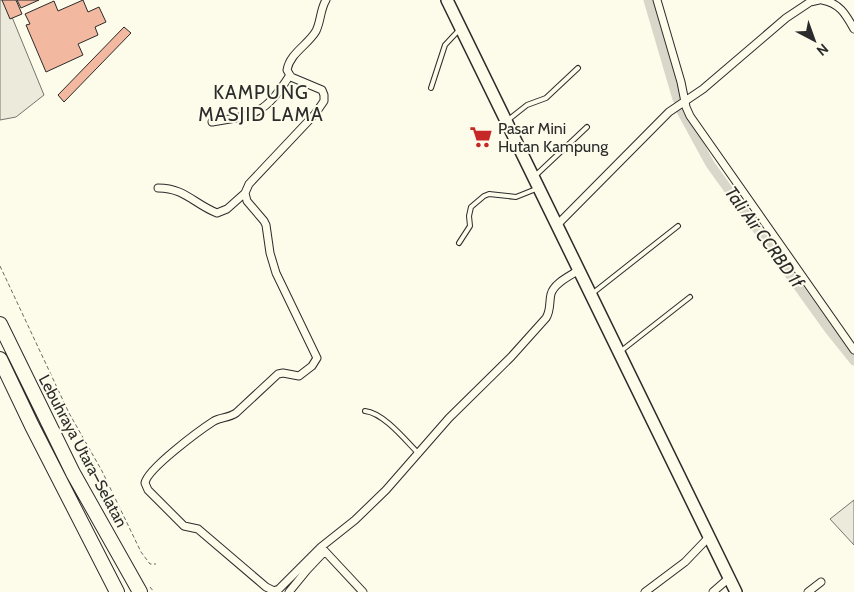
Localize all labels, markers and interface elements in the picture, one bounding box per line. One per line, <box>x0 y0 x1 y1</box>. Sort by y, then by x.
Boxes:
north arrow <box>789 15 839 65</box>
text: N <box>813 40 832 60</box>
district label: KAMPUNG MASJID LAMA <box>198 81 324 126</box>
place label: Pasar Mini Hutan Kampung <box>498 119 609 156</box>
supermarket icon: Pasar Mini Hutan Kampung <box>468 124 494 150</box>
water label: Tali Air CCRBD 1f <box>720 182 809 293</box>
street label: Lebuhraya Utara–Selatan <box>35 371 131 531</box>

